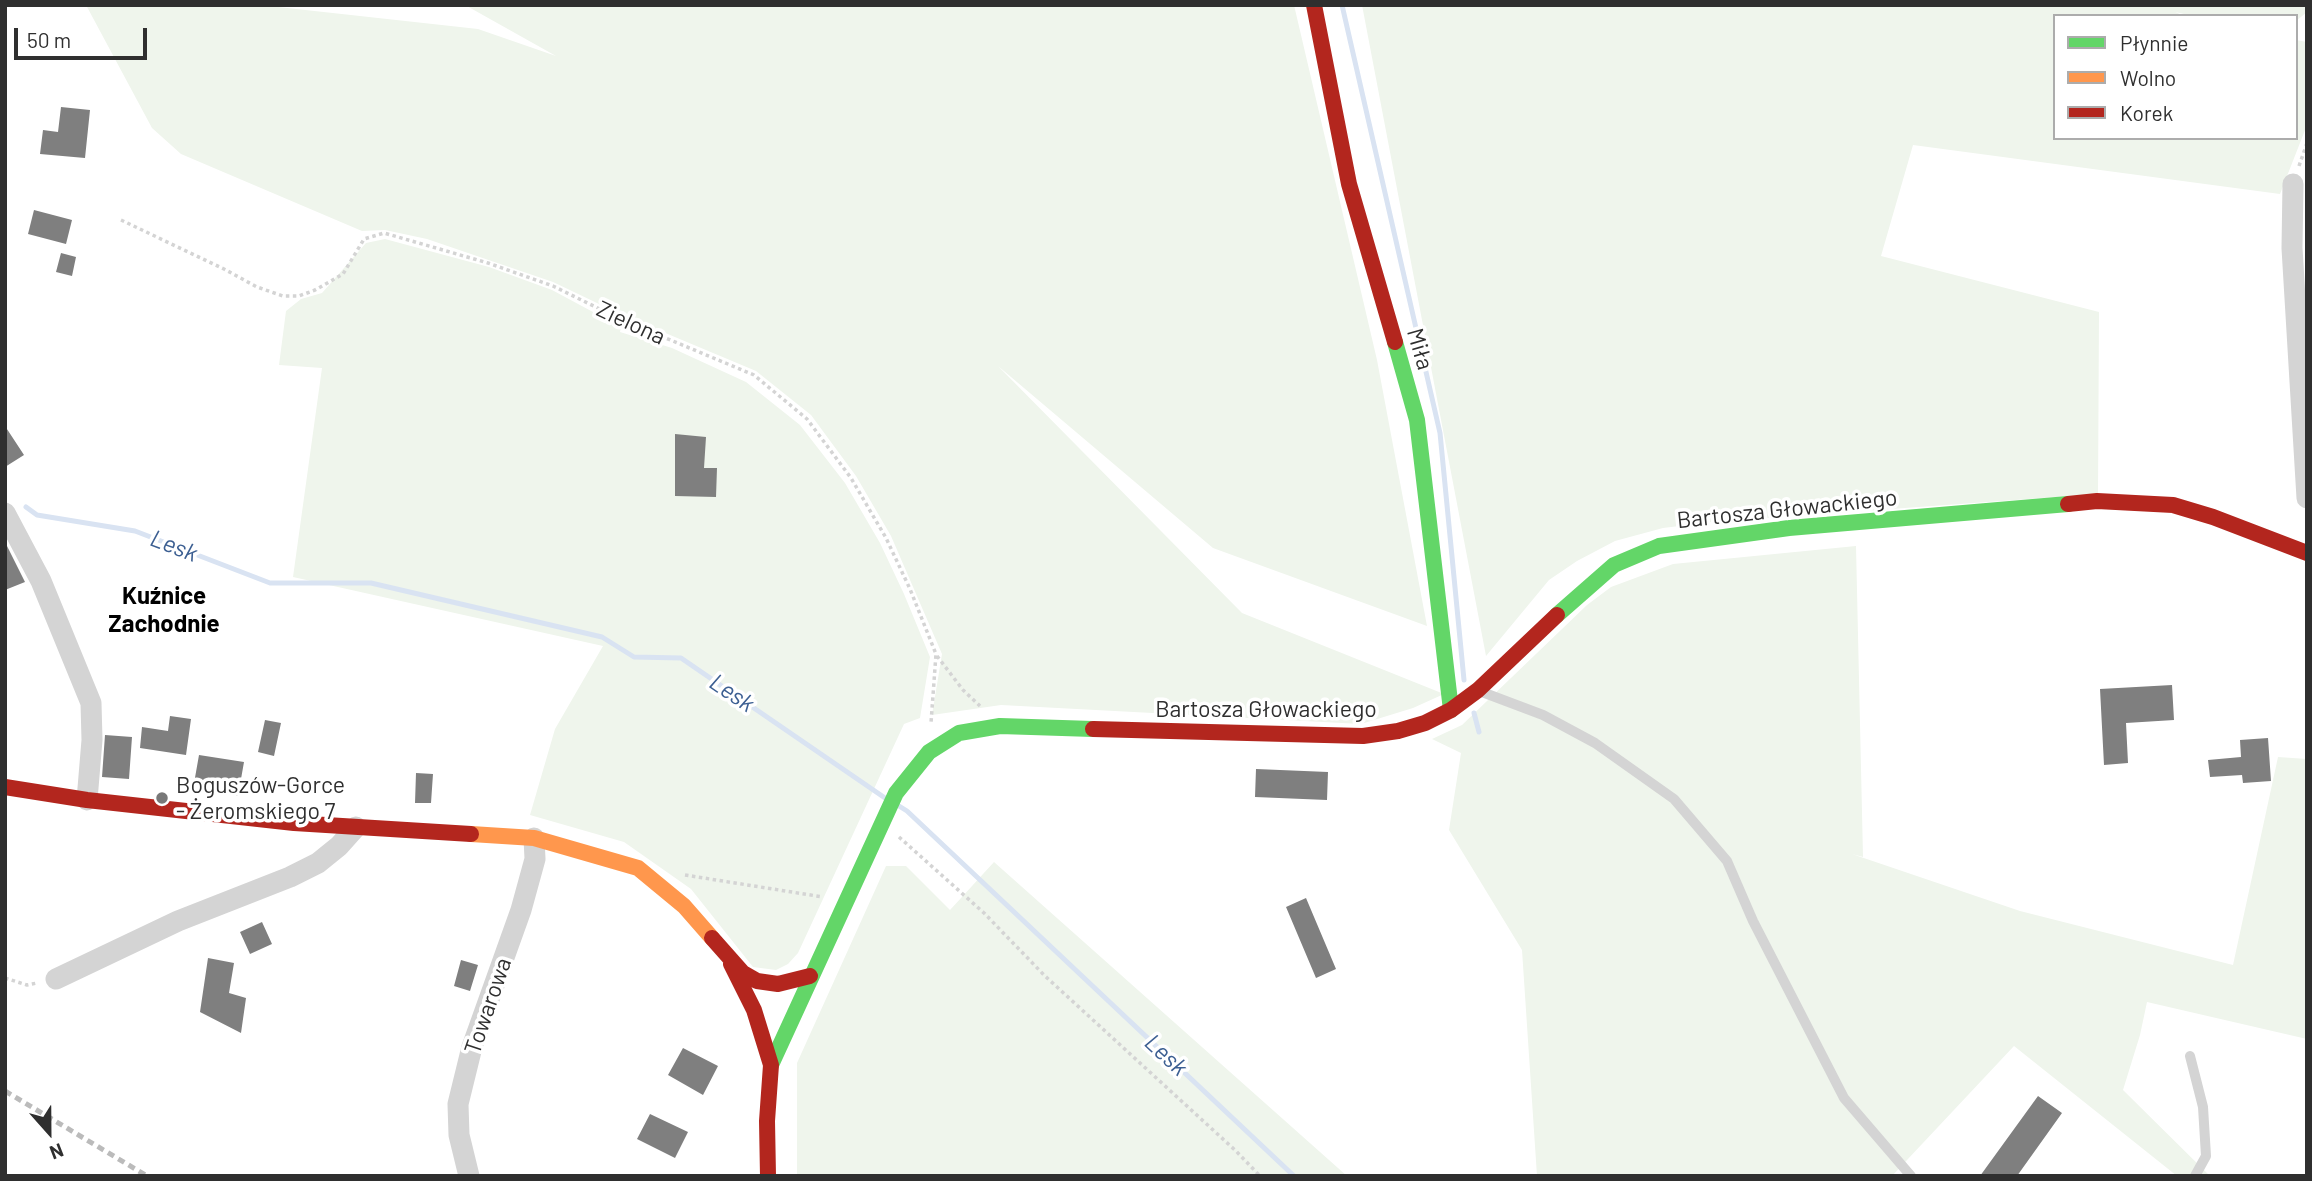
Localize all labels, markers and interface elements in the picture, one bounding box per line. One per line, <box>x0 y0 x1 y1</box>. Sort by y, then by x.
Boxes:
scale bar <box>18 14 150 58</box>
legend <box>2053 14 2298 140</box>
text: 50 m <box>27 27 71 52</box>
text: Płynnie <box>2120 30 2188 55</box>
text: Wolno <box>2120 65 2176 90</box>
text: Korek <box>2120 100 2173 125</box>
street label: Zielona <box>592 295 670 351</box>
street label: Miła <box>1401 325 1439 373</box>
street label: Bartosza Głowackiego <box>1675 484 1899 534</box>
water label: Lesk <box>146 524 202 568</box>
district label: Kuźnice Zachodnie <box>108 582 220 638</box>
water label: Lesk <box>704 668 760 718</box>
street label: Bartosza Głowackiego <box>1155 695 1377 723</box>
place label: Boguszów-Gorce - Żeromskiego 7 <box>176 771 345 825</box>
marker: Boguszów-Gorce - Żeromskiego 7 <box>154 790 170 806</box>
street label: Towarowa <box>459 954 517 1058</box>
water label: Lesk <box>1139 1028 1193 1082</box>
north arrow <box>14 1097 84 1167</box>
text: N <box>47 1139 67 1165</box>

